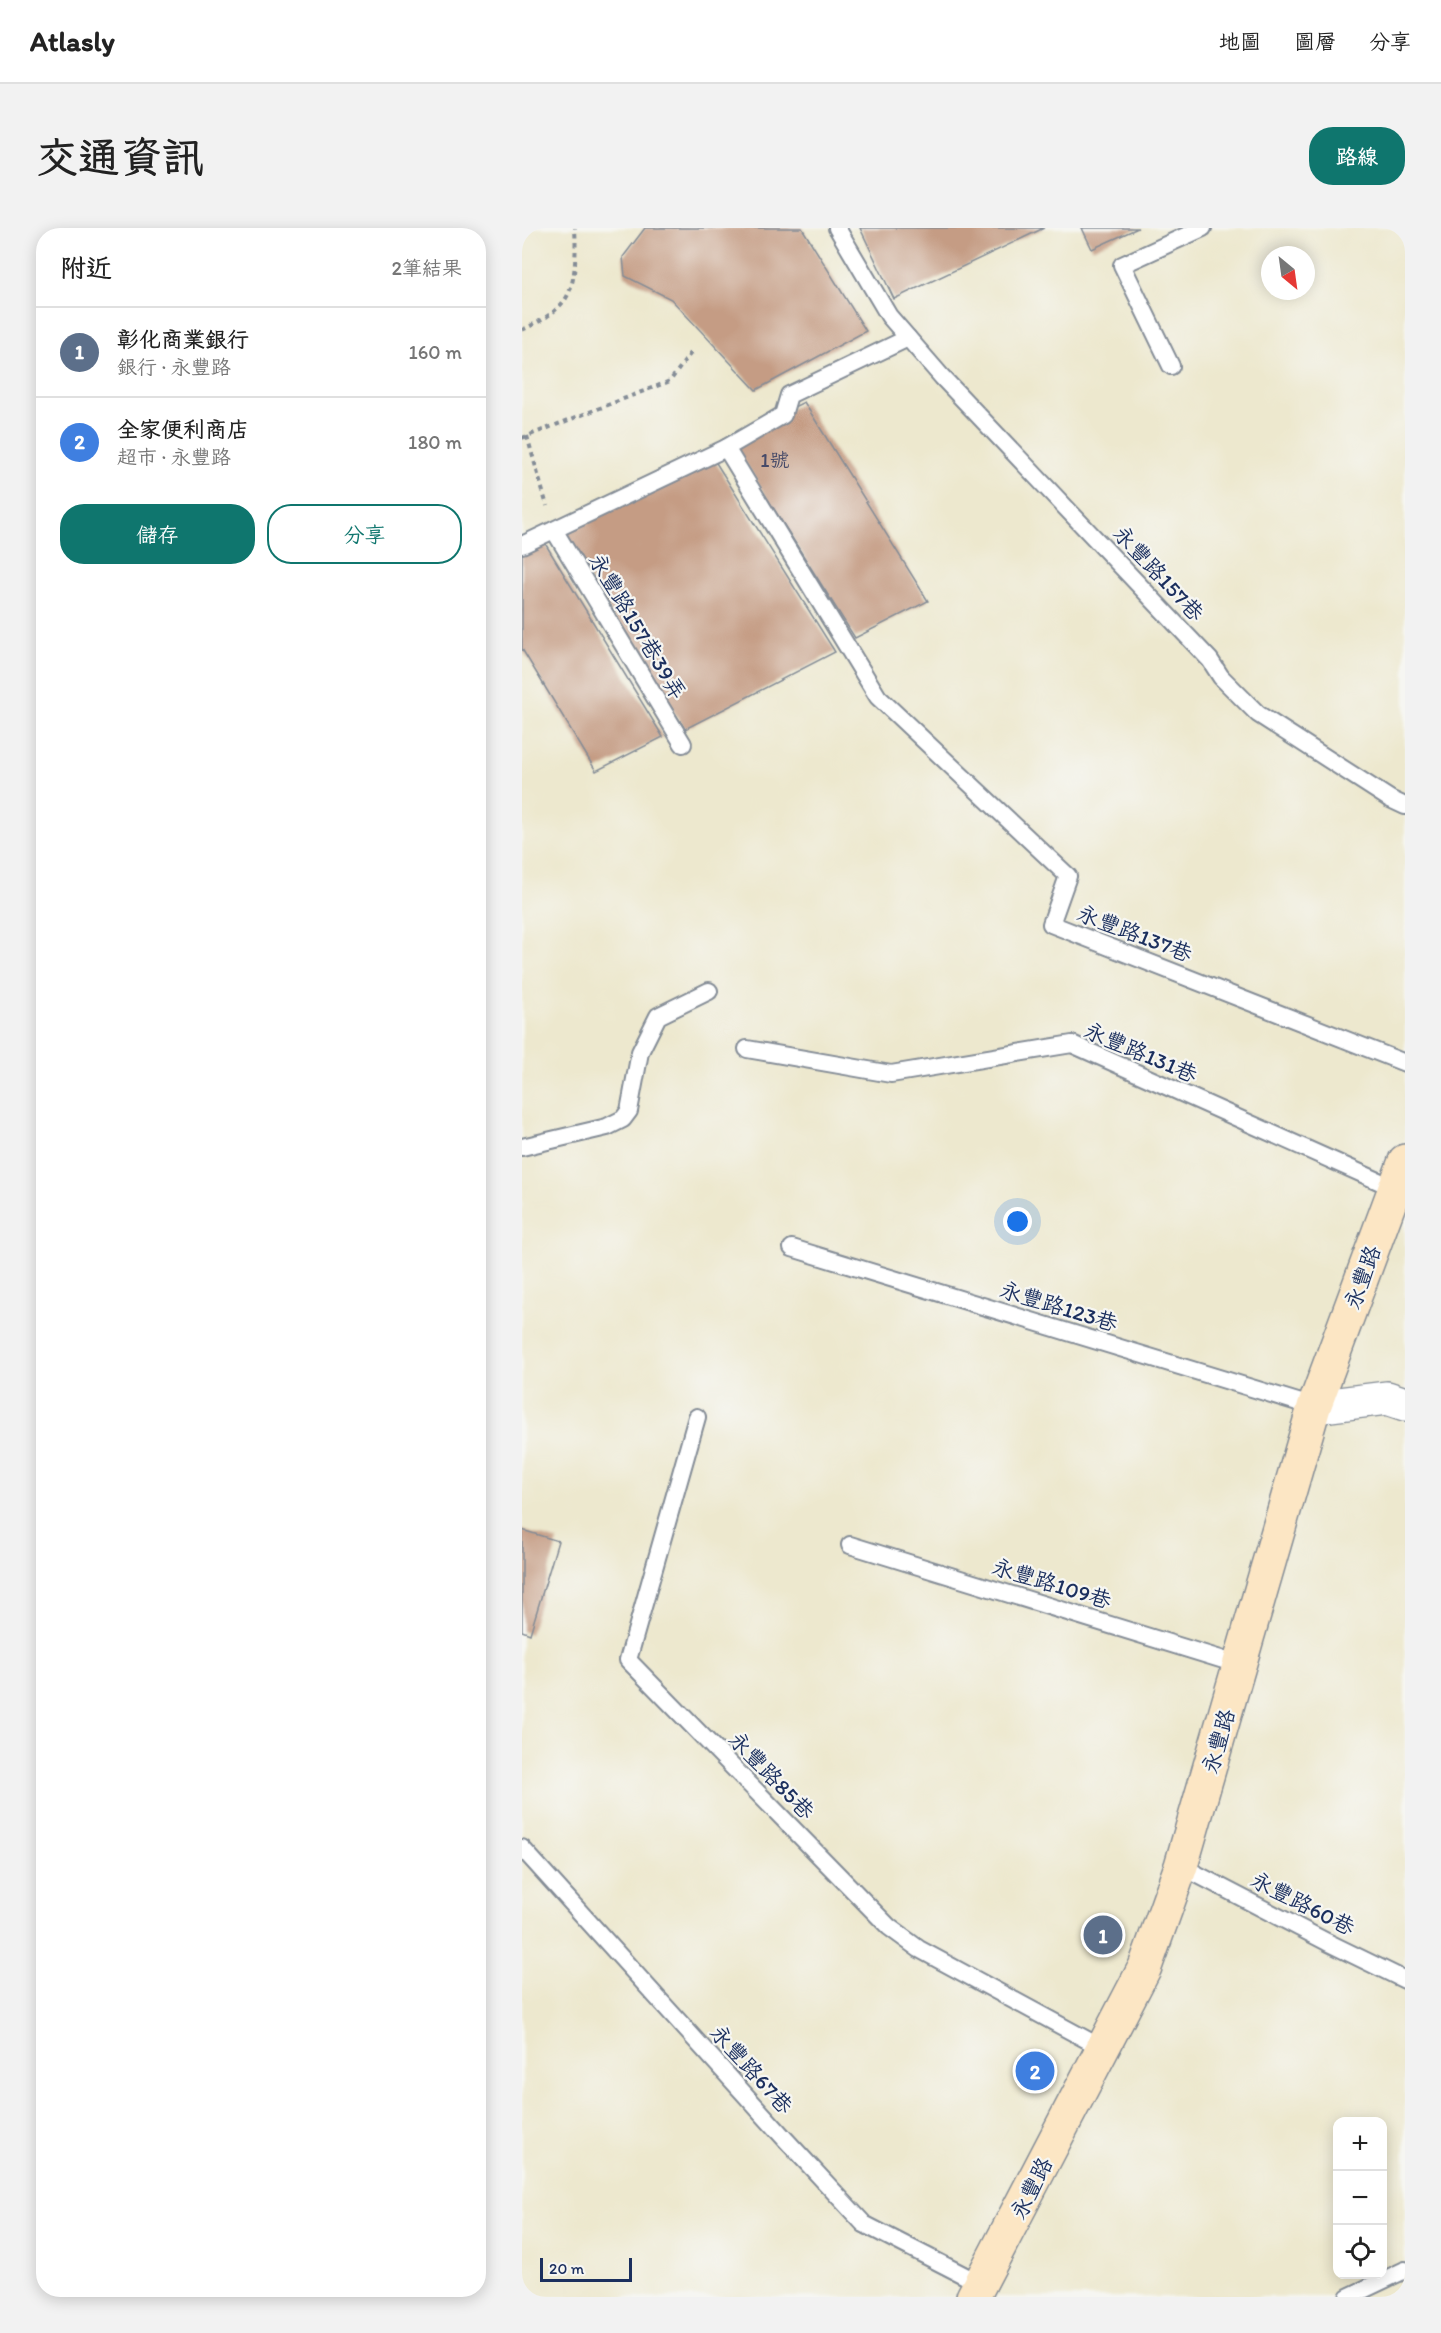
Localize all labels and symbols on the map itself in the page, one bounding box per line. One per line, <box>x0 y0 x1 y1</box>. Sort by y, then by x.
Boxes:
north arrow <box>1261 246 1315 300</box>
house number: 1號 <box>760 448 790 472</box>
street label: 永豐路157巷 <box>1108 520 1210 627</box>
street label: 永豐路157巷39弄 <box>583 548 692 704</box>
street label: 永豐路137巷 <box>1073 899 1196 968</box>
street label: 永豐路131巷 <box>1080 1017 1202 1088</box>
your location <box>1003 1207 1032 1236</box>
street label: 永豐路 <box>1338 1242 1386 1313</box>
street label: 永豐路123巷 <box>997 1276 1121 1337</box>
street label: 永豐路109巷 <box>989 1553 1115 1614</box>
street label: 永豐路 <box>1196 1706 1241 1777</box>
street label: 永豐路85巷 <box>723 1726 820 1825</box>
street label: 永豐路60巷 <box>1246 1866 1359 1941</box>
pin: 1 <box>1084 1912 1122 1958</box>
street label: 永豐路67巷 <box>705 2019 799 2119</box>
pin: 2 <box>1016 2048 1054 2094</box>
street label: 永豐路 <box>1004 2153 1058 2224</box>
scale bar <box>540 2255 632 2282</box>

